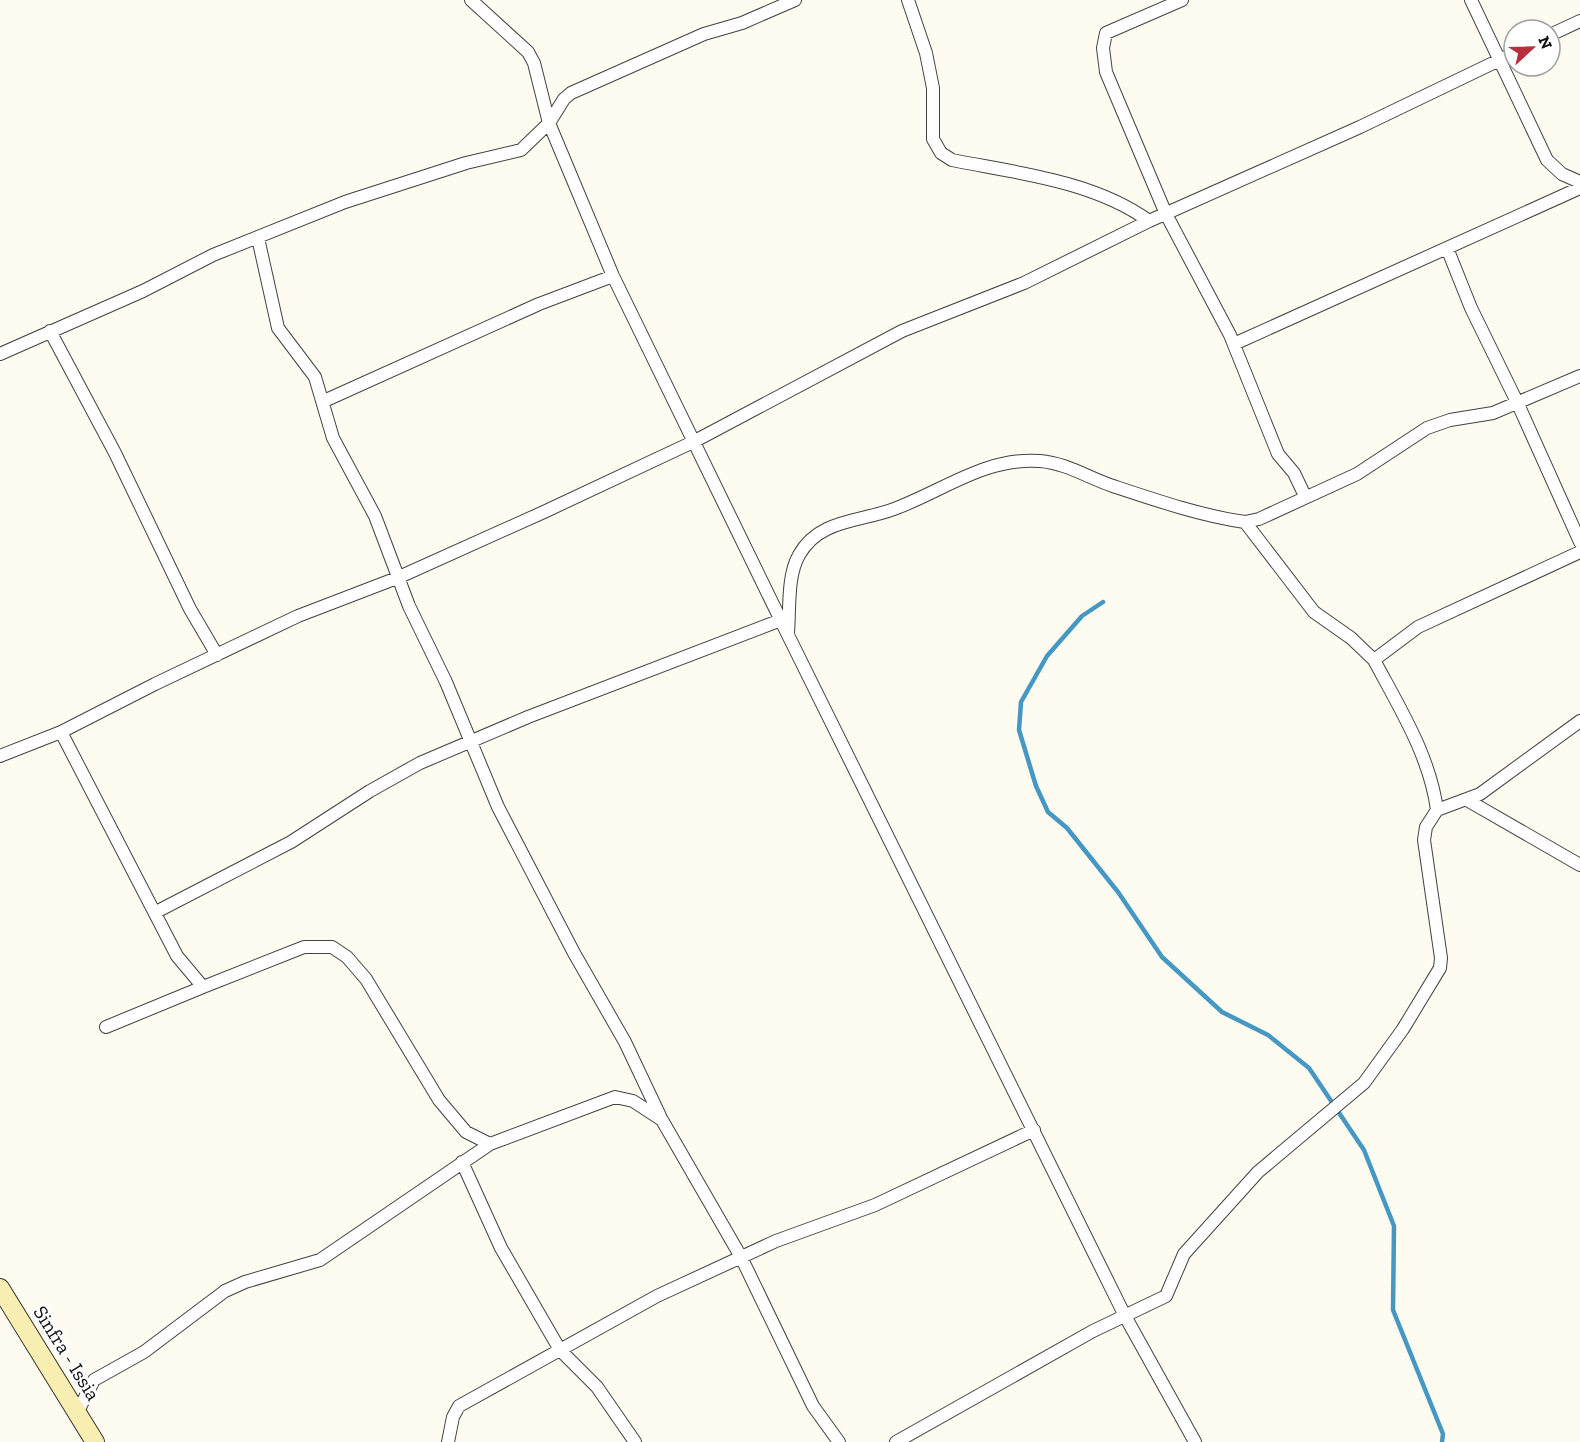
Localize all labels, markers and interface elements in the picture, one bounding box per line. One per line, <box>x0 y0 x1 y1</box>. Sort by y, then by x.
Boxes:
north arrow <box>1502 18 1562 78</box>
text: N <box>1534 33 1557 52</box>
street label: Sinfra - Issia <box>28 1301 106 1405</box>

